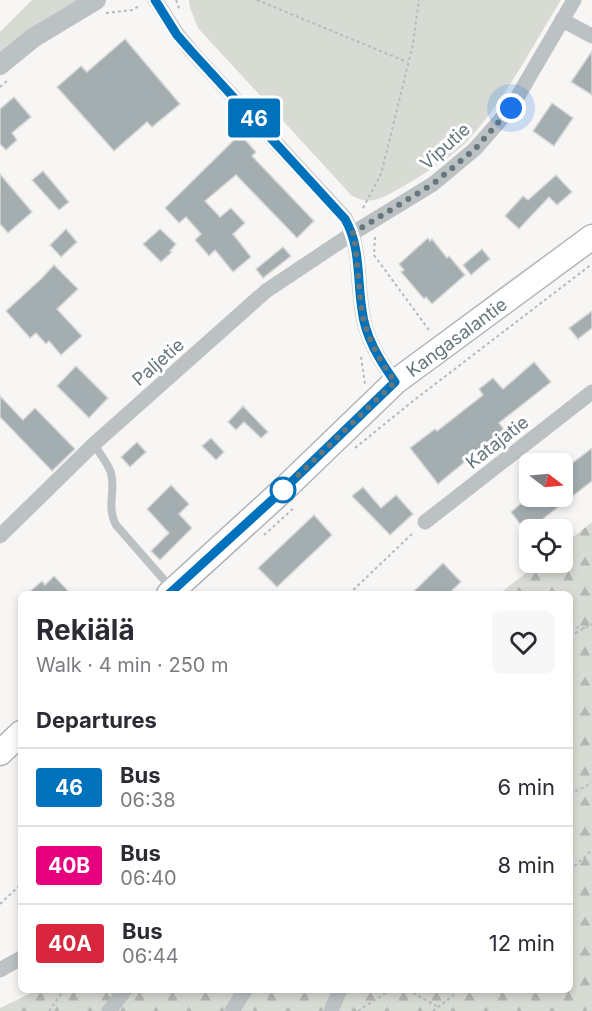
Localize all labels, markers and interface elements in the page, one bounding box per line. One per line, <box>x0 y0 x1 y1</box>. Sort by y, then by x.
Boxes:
your location <box>496 93 526 123</box>
line badge: 46 <box>227 98 281 138</box>
text: 46 <box>240 106 268 131</box>
street label: Viputie <box>416 118 474 174</box>
street label: Kangasalantie <box>402 293 511 381</box>
street label: Paljetie <box>128 334 188 390</box>
street label: Katajatie <box>462 411 532 473</box>
north arrow <box>519 453 573 507</box>
map controls <box>519 453 573 573</box>
unlabelled marker <box>270 477 296 503</box>
button: locate <box>519 519 573 573</box>
button: heart <box>492 611 555 674</box>
text: Rekiälä <box>36 613 135 647</box>
text: Walk · 4 min · 250 m <box>36 653 229 677</box>
text: Departures <box>36 707 157 733</box>
text: Bus <box>120 762 161 788</box>
text: 6 min <box>498 774 555 800</box>
text: 46 <box>55 775 83 800</box>
text: 06:38 <box>120 788 176 812</box>
text: Bus <box>120 840 161 866</box>
text: 8 min <box>498 852 555 878</box>
text: 40B <box>48 853 90 878</box>
text: 06:40 <box>120 866 177 890</box>
text: Bus <box>122 918 163 944</box>
text: 12 min <box>489 930 555 956</box>
text: 40A <box>48 931 92 956</box>
text: 06:44 <box>122 944 179 968</box>

